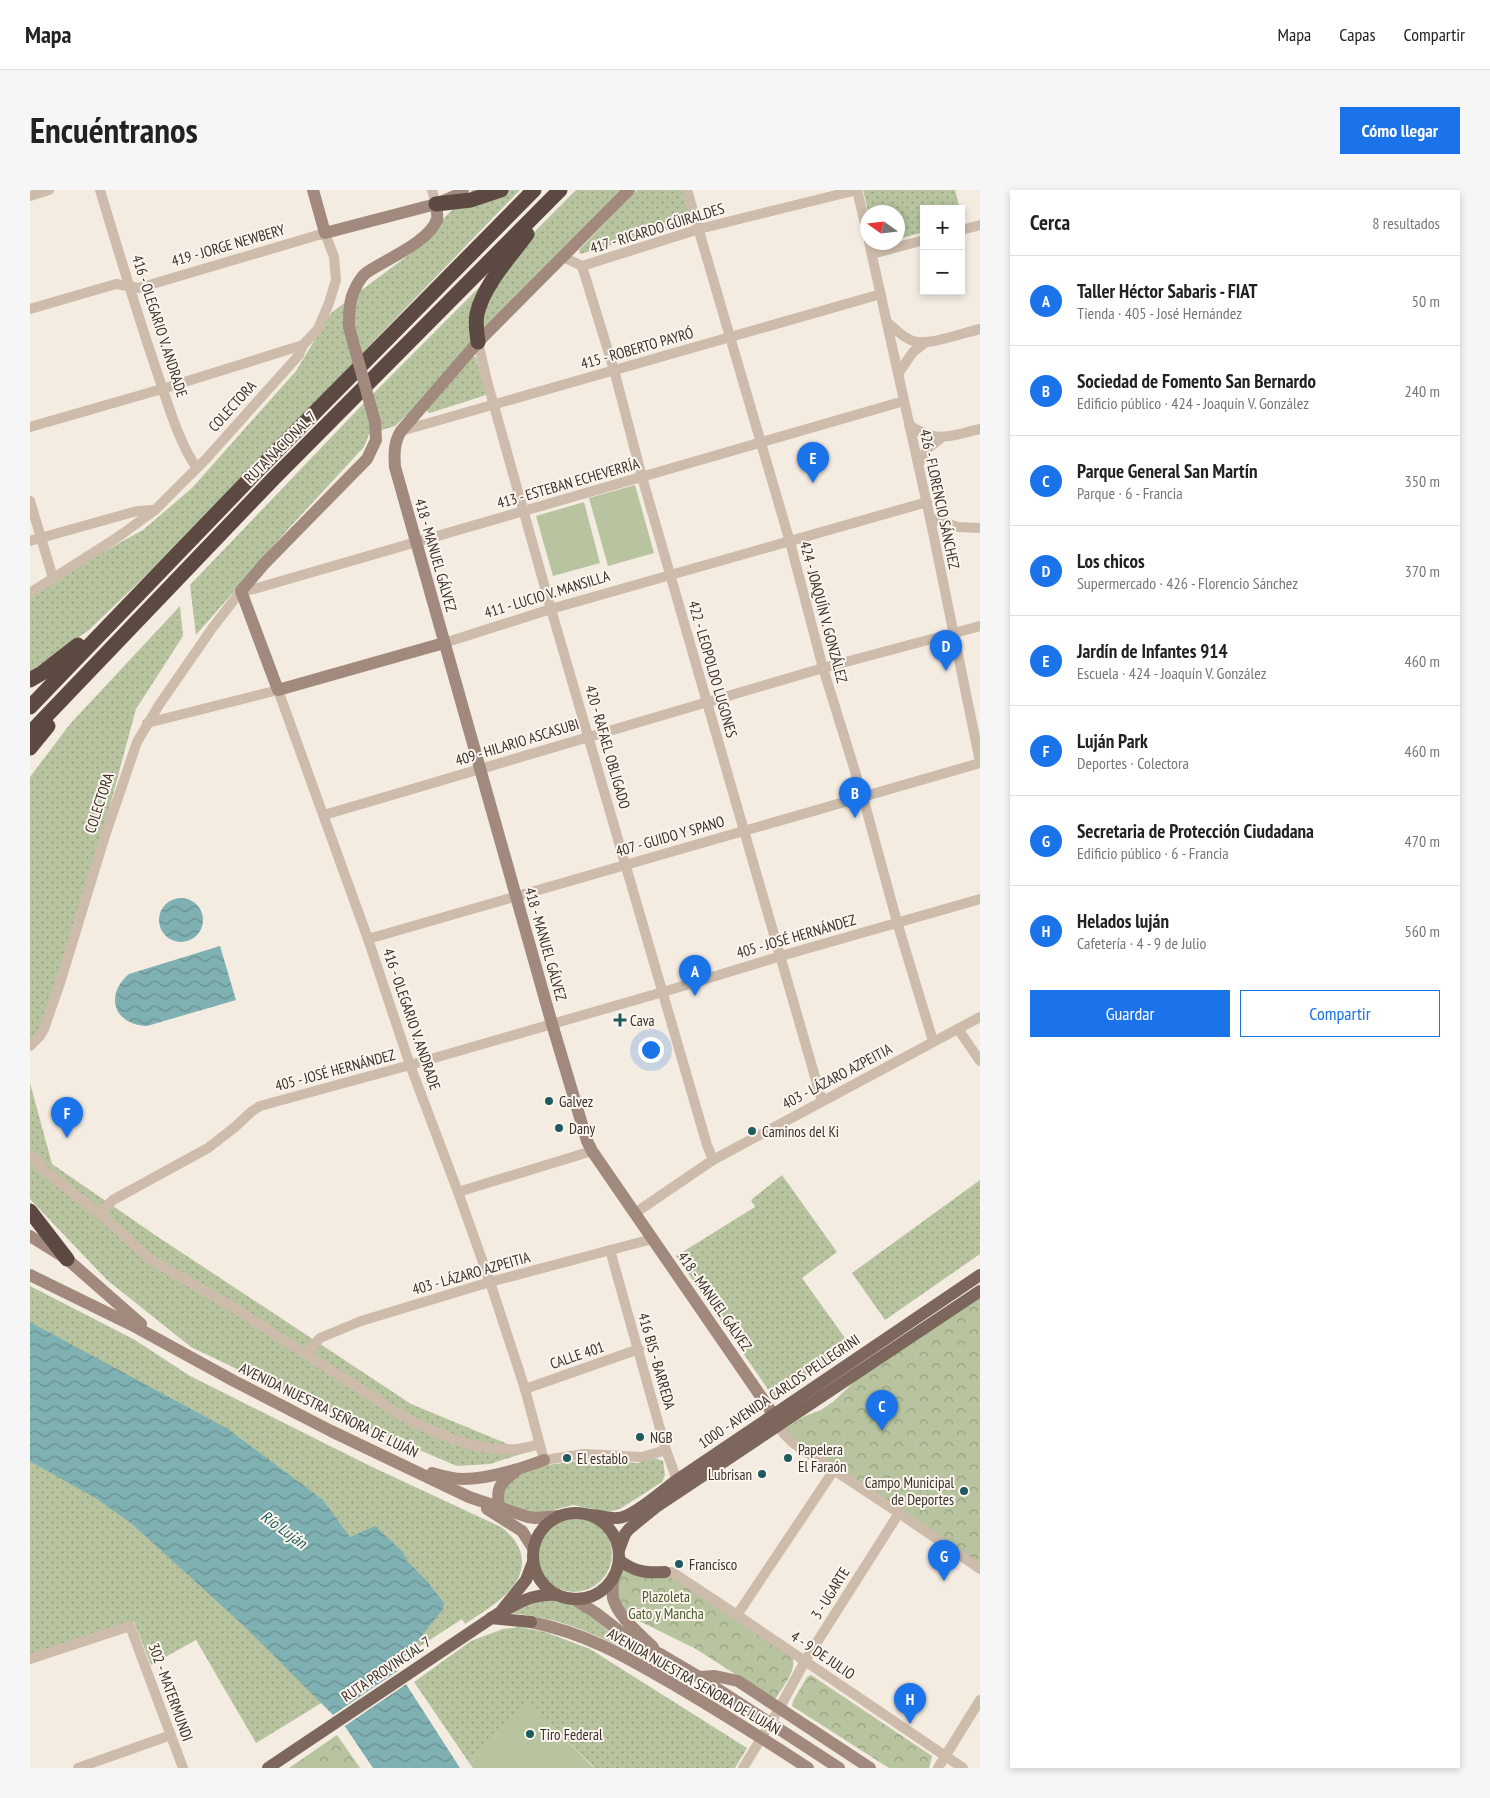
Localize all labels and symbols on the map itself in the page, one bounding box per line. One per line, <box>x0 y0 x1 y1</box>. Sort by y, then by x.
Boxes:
street label: 417 - RICARDO GÜIRALDES <box>587 199 727 257</box>
north arrow <box>860 205 905 250</box>
street label: 419 - JORGE NEWBERY <box>169 220 287 270</box>
street label: 416 - OLEGARIO V. ANDRADE <box>128 252 192 400</box>
street label: 415 - ROBERTO PAYRÓ <box>578 323 696 373</box>
street label: COLECTORA <box>204 376 260 435</box>
street label: RUTA NACIONAL 7 <box>240 407 320 487</box>
street label: 426 - FLORENCIO SÁNCHEZ <box>916 427 964 571</box>
pin: E <box>797 442 829 483</box>
street label: 413 - ESTEBAN ECHEVERRÍA <box>495 453 642 512</box>
street label: 418 - MANUEL GÁLVEZ <box>411 496 461 614</box>
street label: 424 - JOAQUÍN V. GONZÁLEZ <box>796 539 852 685</box>
street label: 411 - LUCIO V. MANSILLA <box>482 566 613 622</box>
street label: 422 - LEOPOLDO LUGONES <box>684 598 742 740</box>
pin: D <box>930 630 962 671</box>
street label: 420 - RAFAEL OBLIGADO <box>581 683 635 811</box>
street label: 409 - HILARIO ASCASUBI <box>453 714 581 770</box>
street label: COLECTORA <box>80 770 118 836</box>
pin: B <box>839 777 871 818</box>
street label: 407 - GUIDO Y SPANO <box>613 811 727 861</box>
street label: 418 - MANUEL GÁLVEZ <box>521 885 571 1003</box>
street label: 405 - JOSÉ HERNÁNDEZ <box>734 910 858 962</box>
street label: 416 - OLEGARIO V. ANDRADE <box>379 946 445 1092</box>
pin: A <box>679 955 711 996</box>
place label: Cava <box>630 1011 655 1030</box>
marker: Cava <box>614 1014 626 1026</box>
your location <box>638 1037 664 1063</box>
street label: 403 - LÁZARO AZPEITIA <box>779 1039 896 1113</box>
street label: 405 - JOSÉ HERNÁNDEZ <box>273 1045 398 1095</box>
place label: Galvez <box>559 1092 593 1111</box>
marker: Galvez <box>543 1095 555 1107</box>
pin: F <box>51 1097 83 1138</box>
place label: Dany <box>569 1119 595 1138</box>
marker: Dany <box>553 1122 565 1134</box>
place label: Caminos del Ki <box>762 1122 839 1141</box>
marker: Caminos del Ki <box>746 1125 758 1137</box>
street label: 403 - LÁZARO AZPEITIA <box>410 1247 533 1299</box>
street label: 418 - MANUEL GÁLVEZ <box>674 1248 757 1355</box>
street label: 416 BIS - BARREDA <box>634 1310 680 1412</box>
street label: 1000 - AVENIDA CARLOS PELLEGRINI <box>695 1330 863 1452</box>
street label: CALLE 401 <box>547 1337 607 1373</box>
street label: AVENIDA NUESTRA SEÑORA DE LUJÁN <box>236 1358 422 1462</box>
pin: C <box>866 1390 898 1431</box>
place label: NGB <box>650 1428 673 1447</box>
marker: NGB <box>634 1431 646 1443</box>
place label: Papelera El Faraón <box>798 1440 846 1476</box>
place label: El establo <box>577 1449 628 1468</box>
marker: El establo <box>561 1452 573 1464</box>
marker: Papelera El Faraón <box>782 1452 794 1464</box>
place label: Lubrisan <box>708 1465 752 1484</box>
marker: Lubrisan <box>756 1468 768 1480</box>
place label: Campo Municipal de Deportes <box>865 1473 954 1509</box>
marker: Campo Municipal de Deportes <box>958 1485 970 1497</box>
water label: Río Luján <box>257 1506 312 1553</box>
pin: G <box>928 1540 960 1581</box>
place label: Francisco <box>689 1555 737 1574</box>
marker: Francisco <box>673 1558 685 1570</box>
street label: 3 - UGARTE <box>807 1563 853 1623</box>
park label: Plazoleta Gato y Mancha <box>628 1587 704 1623</box>
street label: AVENIDA NUESTRA SEÑORA DE LUJÁN <box>604 1624 784 1738</box>
street label: 4 - 9 DE JULIO <box>787 1627 859 1683</box>
street label: RUTA PROVINCIAL 7 <box>338 1632 434 1706</box>
street label: 302 - MATERMUNDI <box>144 1640 198 1744</box>
pin: H <box>894 1683 926 1724</box>
place label: Tiro Federal <box>540 1725 603 1744</box>
marker: Tiro Federal <box>524 1728 536 1740</box>

